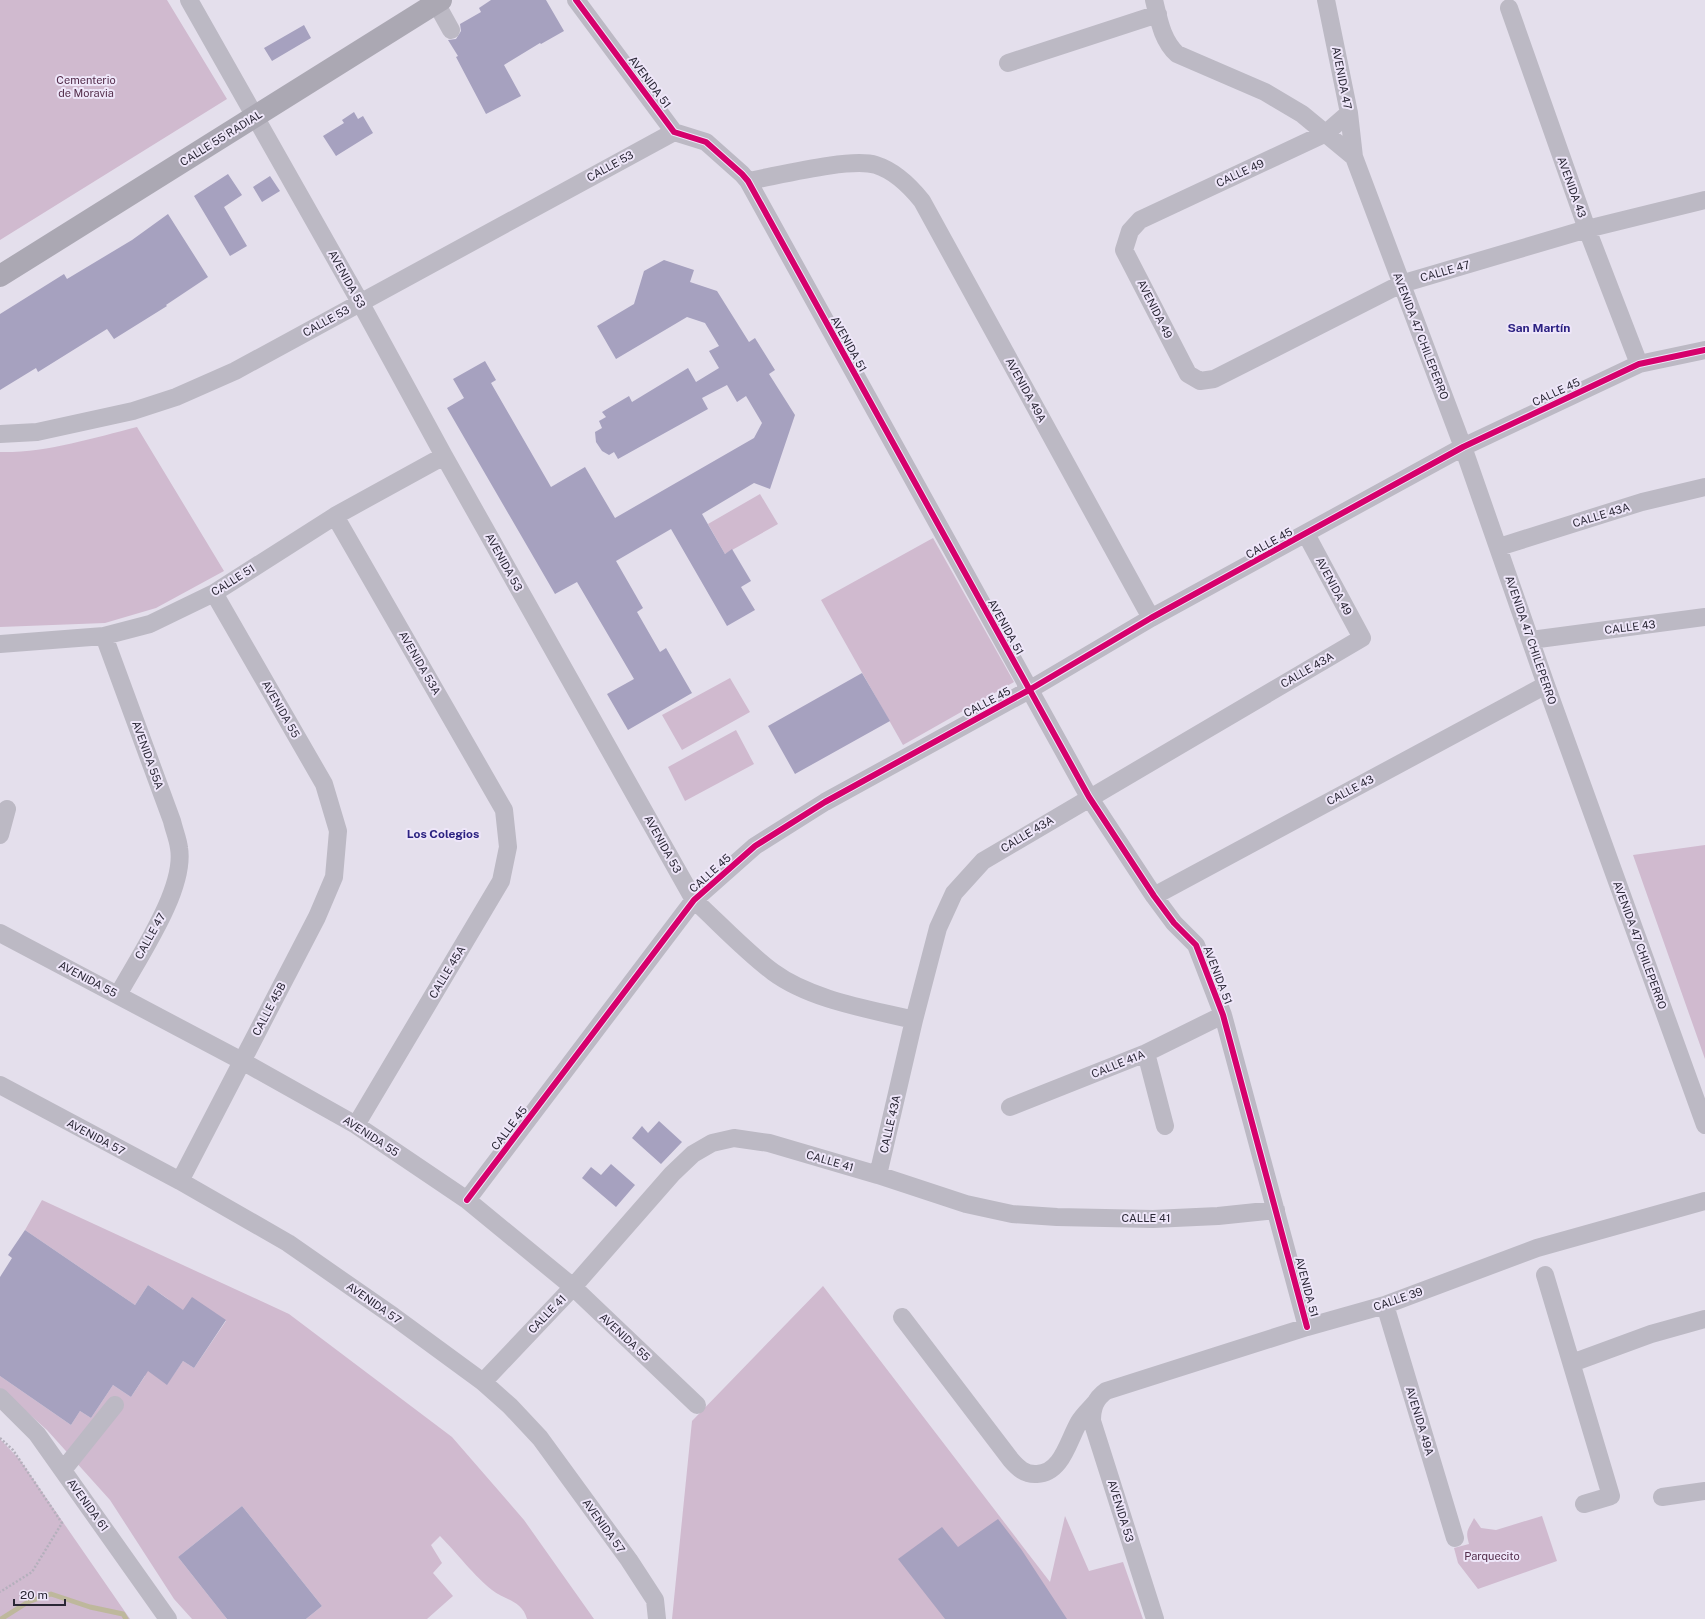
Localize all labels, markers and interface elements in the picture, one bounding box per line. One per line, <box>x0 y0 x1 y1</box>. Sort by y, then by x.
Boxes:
street label: AVENIDA 47 <box>1330 46 1354 111</box>
street label: AVENIDA 51 <box>627 54 673 110</box>
park label: Cementerio de Moravia <box>56 74 116 99</box>
street label: CALLE 55 RADIAL <box>178 108 264 168</box>
street label: CALLE 53 <box>585 148 635 184</box>
street label: AVENIDA 43 <box>1555 155 1589 219</box>
street label: CALLE 49 <box>1214 157 1266 189</box>
street label: AVENIDA 53 <box>326 248 368 310</box>
street label: CALLE 47 <box>1419 258 1472 284</box>
street label: AVENIDA 47 CHILEPERRO <box>1391 271 1451 401</box>
street label: AVENIDA 49 <box>1135 278 1175 340</box>
street label: CALLE 53 <box>301 303 351 339</box>
street label: AVENIDA 51 <box>829 314 869 374</box>
district label: San Martín <box>1508 321 1570 335</box>
street label: AVENIDA 49A <box>1003 356 1049 424</box>
street label: CALLE 45 <box>1530 376 1582 408</box>
street label: CALLE 43A <box>1571 501 1631 529</box>
street label: CALLE 45 <box>1244 525 1294 561</box>
street label: AVENIDA 53 <box>483 531 525 593</box>
street label: AVENIDA 49 <box>1314 555 1354 617</box>
street label: CALLE 51 <box>209 562 257 598</box>
street label: AVENIDA 47 CHILEPERRO <box>1503 574 1559 706</box>
street label: AVENIDA 51 <box>986 597 1026 657</box>
street label: CALLE 43 <box>1604 618 1656 636</box>
street label: AVENIDA 53A <box>397 629 443 697</box>
street label: CALLE 43A <box>1278 650 1336 690</box>
street label: AVENIDA 55 <box>260 678 302 740</box>
street label: CALLE 45 <box>962 685 1012 719</box>
street label: AVENIDA 55A <box>130 719 166 791</box>
street label: CALLE 43 <box>1325 773 1376 807</box>
street label: AVENIDA 53 <box>642 813 684 875</box>
street label: CALLE 43A <box>999 814 1056 854</box>
district label: Los Colegios <box>407 827 479 841</box>
street label: CALLE 45 <box>687 851 733 895</box>
street label: AVENIDA 47 CHILEPERRO <box>1611 879 1669 1011</box>
street label: CALLE 47 <box>132 910 168 961</box>
street label: CALLE 45A <box>427 943 467 1000</box>
street label: AVENIDA 51 <box>1201 944 1235 1006</box>
street label: AVENIDA 55 <box>57 959 119 999</box>
street label: CALLE 45B <box>250 980 288 1038</box>
street label: CALLE 41A <box>1089 1048 1147 1080</box>
street label: CALLE 43A <box>878 1094 903 1154</box>
street label: CALLE 45 <box>489 1104 529 1152</box>
street label: AVENIDA 55 <box>341 1113 401 1159</box>
street label: AVENIDA 57 <box>65 1117 127 1157</box>
street label: CALLE 41 <box>805 1149 855 1173</box>
street label: CALLE 41 <box>1122 1212 1170 1224</box>
street label: AVENIDA 51 <box>1293 1256 1321 1318</box>
street label: AVENIDA 57 <box>344 1280 404 1326</box>
street label: CALLE 39 <box>1372 1285 1424 1313</box>
street label: CALLE 41 <box>526 1292 568 1336</box>
street label: AVENIDA 55 <box>597 1311 653 1363</box>
street label: AVENIDA 49A <box>1404 1385 1436 1457</box>
street label: AVENIDA 61 <box>65 1477 111 1533</box>
street label: AVENIDA 53 <box>1106 1479 1136 1543</box>
street label: AVENIDA 57 <box>580 1497 628 1556</box>
park label: Parquecito <box>1464 1550 1520 1562</box>
scale bar <box>14 1581 65 1607</box>
text: 20 m <box>20 1588 48 1602</box>

